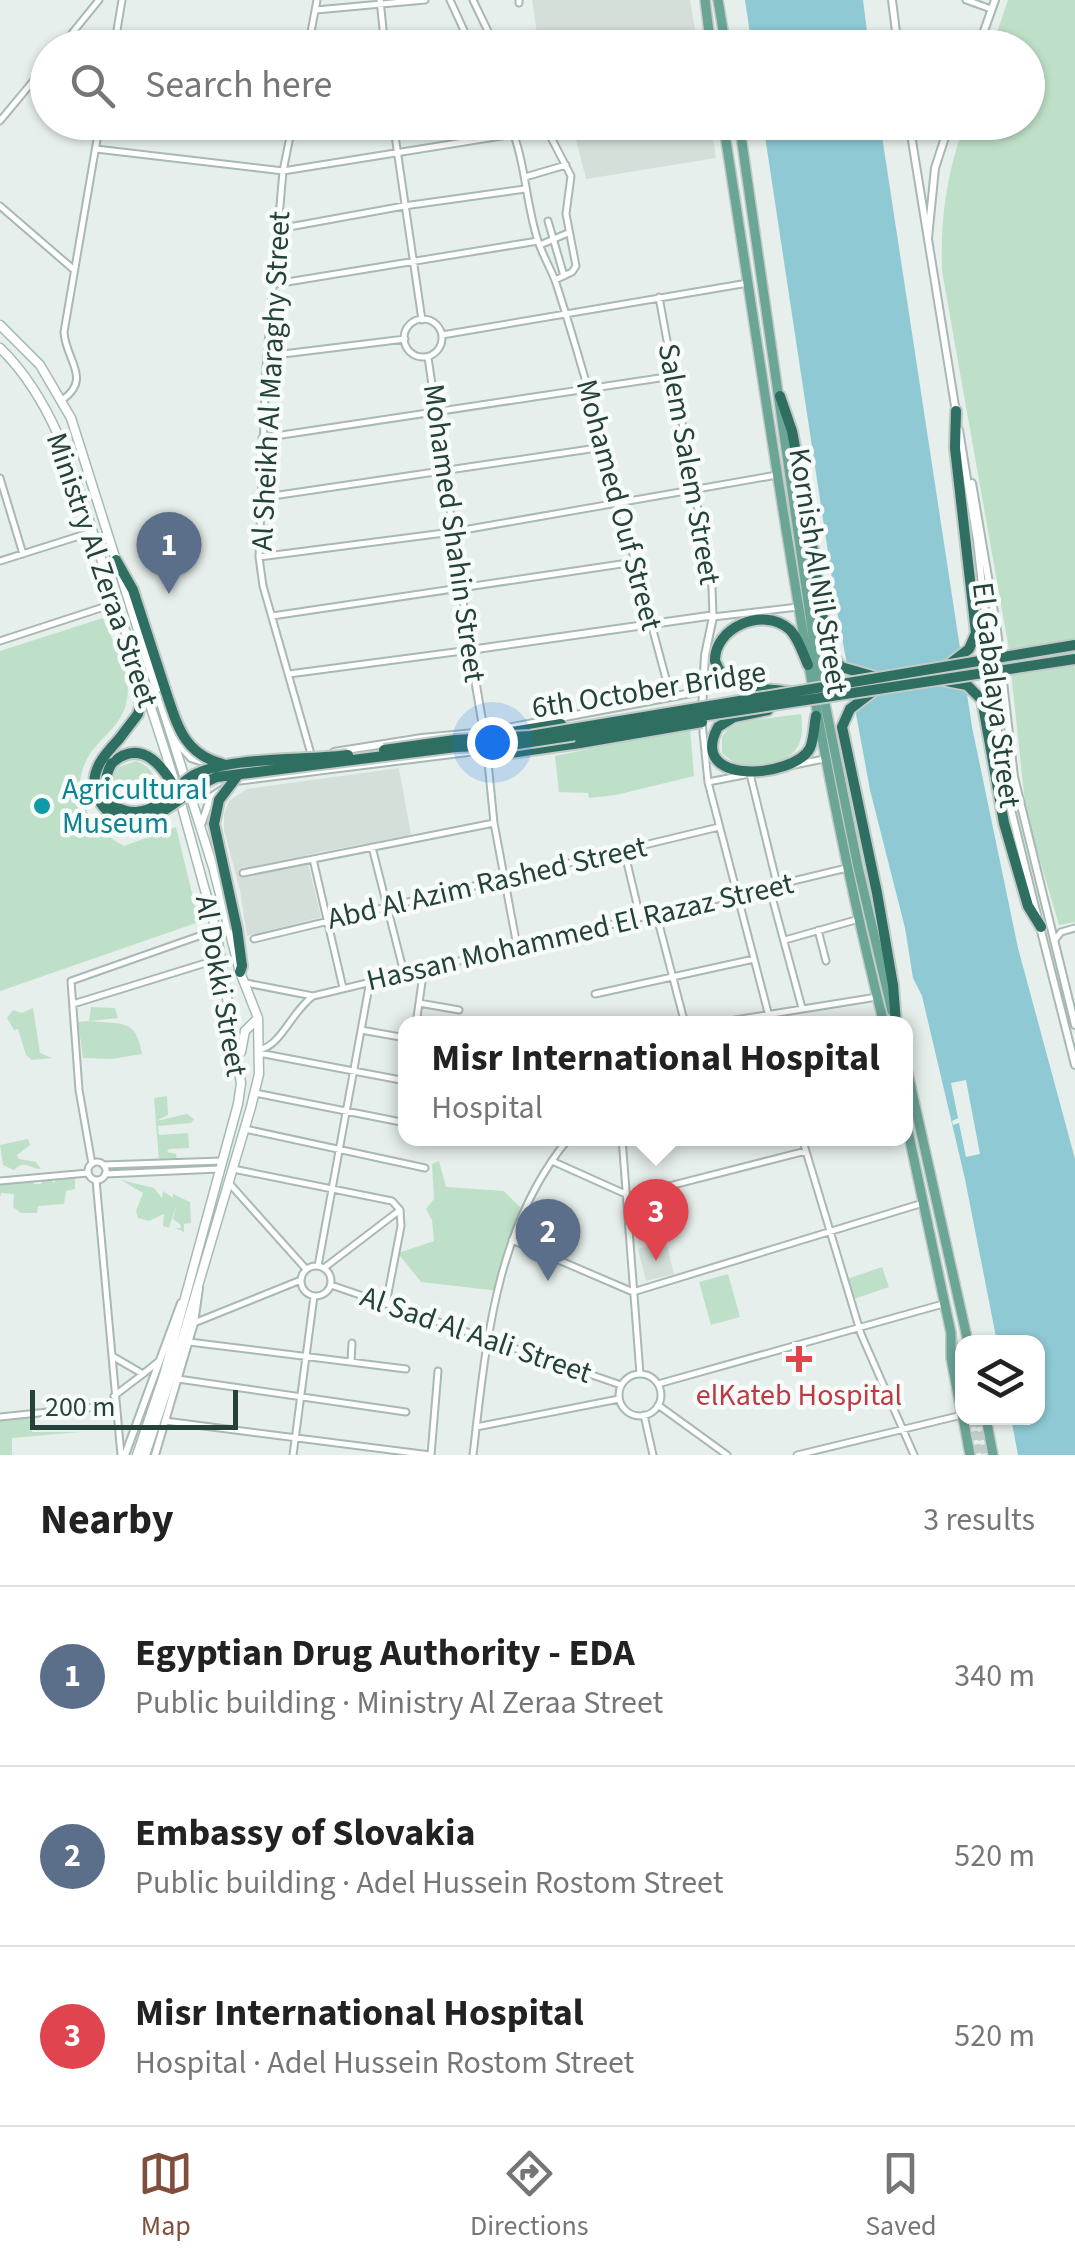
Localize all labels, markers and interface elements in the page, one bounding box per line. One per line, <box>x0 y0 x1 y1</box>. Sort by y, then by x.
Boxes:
search box <box>30 30 1045 140</box>
icon: search <box>65 58 120 113</box>
text: Search here <box>145 58 332 112</box>
street label: Al Sheikh Al Maraghy Street <box>241 210 301 552</box>
street label: Salem Salem Street <box>647 340 731 588</box>
street label: Mohamed Ouf Street <box>565 375 673 635</box>
street label: Mohamed Shahin Street <box>412 381 496 685</box>
street label: Ministry Al Zeraa Street <box>35 427 169 713</box>
street label: Kornish Al Nil Street <box>777 445 859 697</box>
pin: 1 <box>136 512 202 594</box>
street label: El Gabalaya Street <box>961 580 1031 810</box>
street label: 6th October Bridge <box>529 650 769 730</box>
your location <box>467 717 518 768</box>
place label: Agricultural Museum <box>62 768 208 845</box>
marker: Agricultural Museum <box>31 795 53 817</box>
street label: Abd Al Azim Rashed Street <box>323 825 651 941</box>
street label: Hassan Mohammed El Razaz Street <box>362 862 798 1002</box>
street label: Al Dokki Street <box>184 892 258 1080</box>
popup <box>398 1016 913 1146</box>
text: Misr International Hospital <box>431 1031 880 1085</box>
text: Hospital <box>431 1085 543 1131</box>
pin: 3 <box>624 1178 688 1261</box>
pin: 2 <box>516 1198 580 1281</box>
street label: Al Sad Al Aali Street <box>355 1275 597 1395</box>
map controls <box>955 1335 1045 1425</box>
button: layers <box>955 1335 1045 1425</box>
marker: elKateb Hospital <box>786 1346 812 1372</box>
place label: elKateb Hospital <box>696 1374 902 1417</box>
scale bar <box>30 1385 238 1430</box>
text: 200 m <box>45 1387 116 1427</box>
text: Nearby <box>40 1490 174 1550</box>
text: 3 results <box>923 1497 1035 1543</box>
text: Egyptian Drug Authority - EDA <box>135 1626 635 1680</box>
text: 1 <box>64 1653 81 1699</box>
text: 340 m <box>954 1653 1035 1699</box>
text: Public building · Ministry Al Zeraa Street <box>135 1680 663 1726</box>
text: Embassy of Slovakia <box>135 1806 476 1860</box>
text: 2 <box>64 1833 81 1879</box>
text: 520 m <box>954 1833 1035 1879</box>
text: Public building · Adel Hussein Rostom Street <box>135 1860 723 1906</box>
text: Misr International Hospital <box>135 1986 584 2040</box>
text: 3 <box>64 2013 81 2059</box>
text: 520 m <box>954 2013 1035 2059</box>
text: Hospital · Adel Hussein Rostom Street <box>135 2040 634 2086</box>
tab: Map <box>138 2146 193 2246</box>
tab: Directions <box>470 2146 589 2246</box>
tab: Saved <box>865 2146 937 2246</box>

